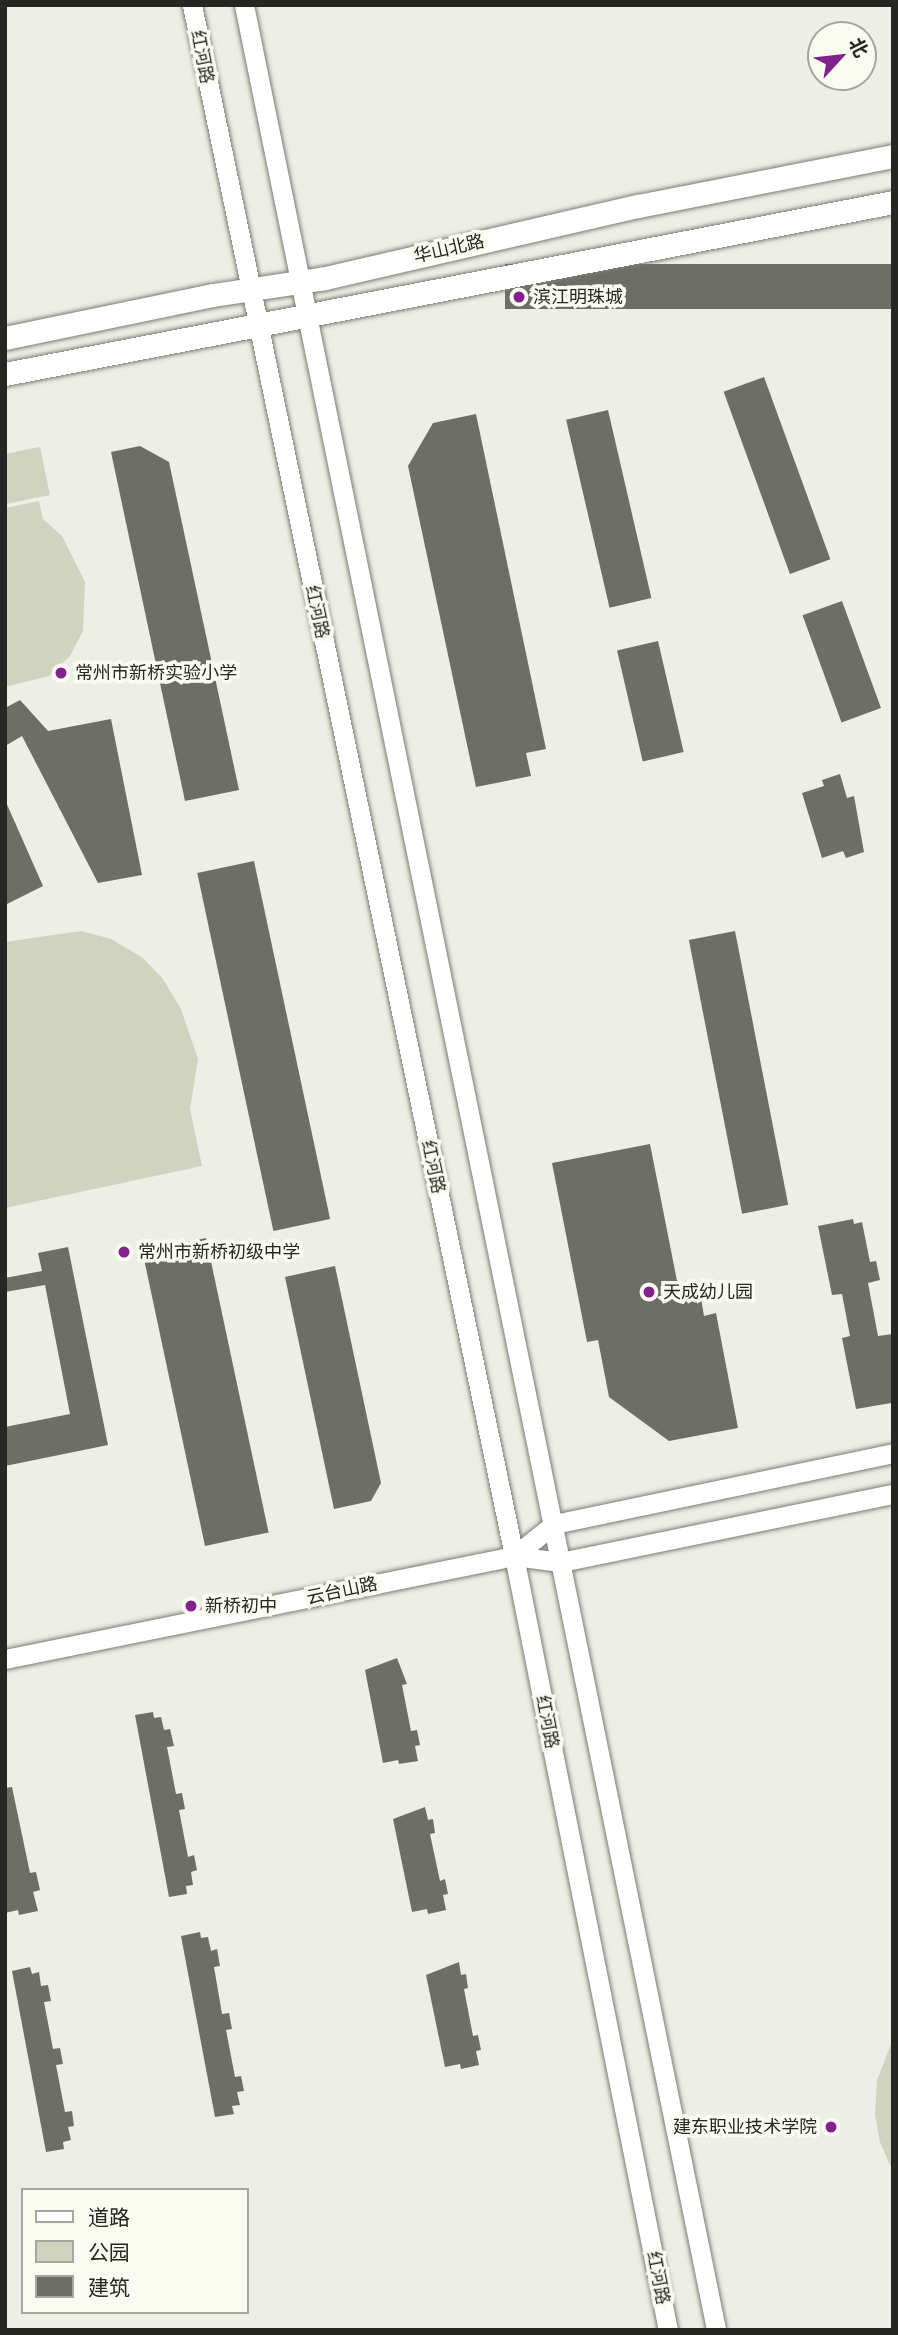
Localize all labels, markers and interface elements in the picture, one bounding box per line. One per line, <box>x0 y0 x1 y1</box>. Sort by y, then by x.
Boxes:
north arrow <box>807 21 877 91</box>
street label: 红河路 <box>186 28 218 86</box>
text: 北 <box>843 33 875 62</box>
street label: 华山北路 <box>411 230 487 268</box>
place label: 滨江明珠城 <box>533 286 623 308</box>
marker: 滨江明珠城 <box>511 289 527 305</box>
street label: 红河路 <box>301 583 333 641</box>
place label: 常州市新桥实验小学 <box>75 662 237 684</box>
marker: 常州市新桥实验小学 <box>53 665 69 681</box>
street label: 红河路 <box>417 1138 449 1196</box>
place label: 常州市新桥初级中学 <box>138 1241 300 1263</box>
marker: 常州市新桥初级中学 <box>116 1244 132 1260</box>
place label: 天成幼儿园 <box>663 1281 753 1303</box>
marker: 天成幼儿园 <box>641 1284 657 1300</box>
street label: 云台山路 <box>305 1573 379 1609</box>
place label: 新桥初中 <box>205 1595 277 1617</box>
marker: 新桥初中 <box>183 1598 199 1614</box>
street label: 红河路 <box>531 1693 563 1751</box>
place label: 建东职业技术学院 <box>673 2116 817 2138</box>
marker: 建东职业技术学院 <box>823 2119 839 2135</box>
legend <box>21 2188 248 2314</box>
text: 道路 <box>88 2203 130 2232</box>
text: 公园 <box>88 2238 130 2267</box>
street label: 红河路 <box>642 2249 674 2307</box>
text: 建筑 <box>88 2273 130 2302</box>

